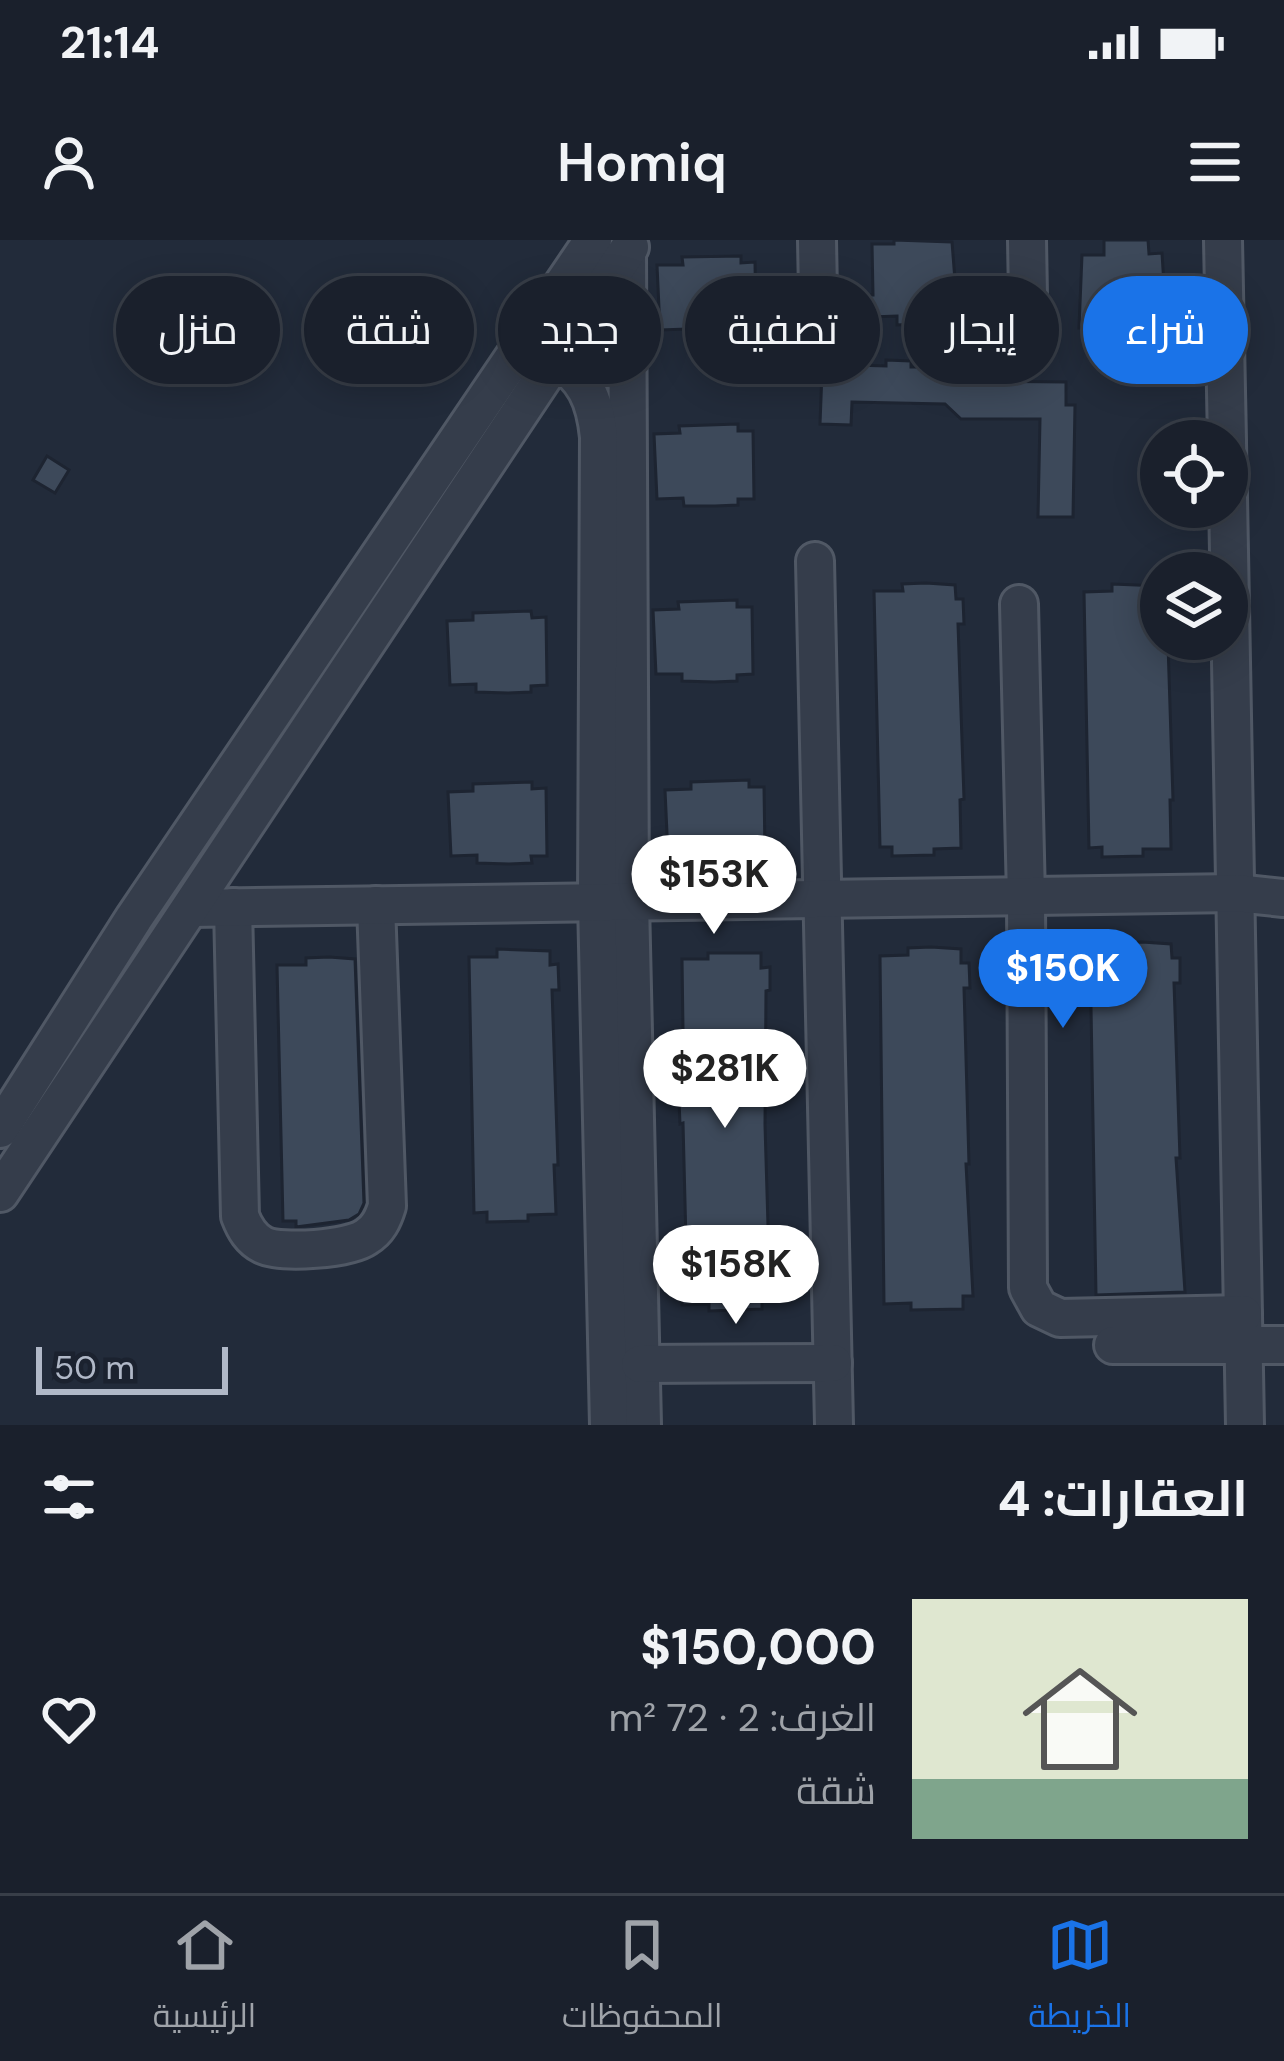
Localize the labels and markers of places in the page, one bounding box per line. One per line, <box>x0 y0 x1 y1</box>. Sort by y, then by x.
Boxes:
pin: $153K <box>630 835 798 937</box>
pin: $150K <box>979 929 1147 1031</box>
pin: $281K <box>641 1029 809 1131</box>
pin: $158K <box>652 1225 820 1327</box>

